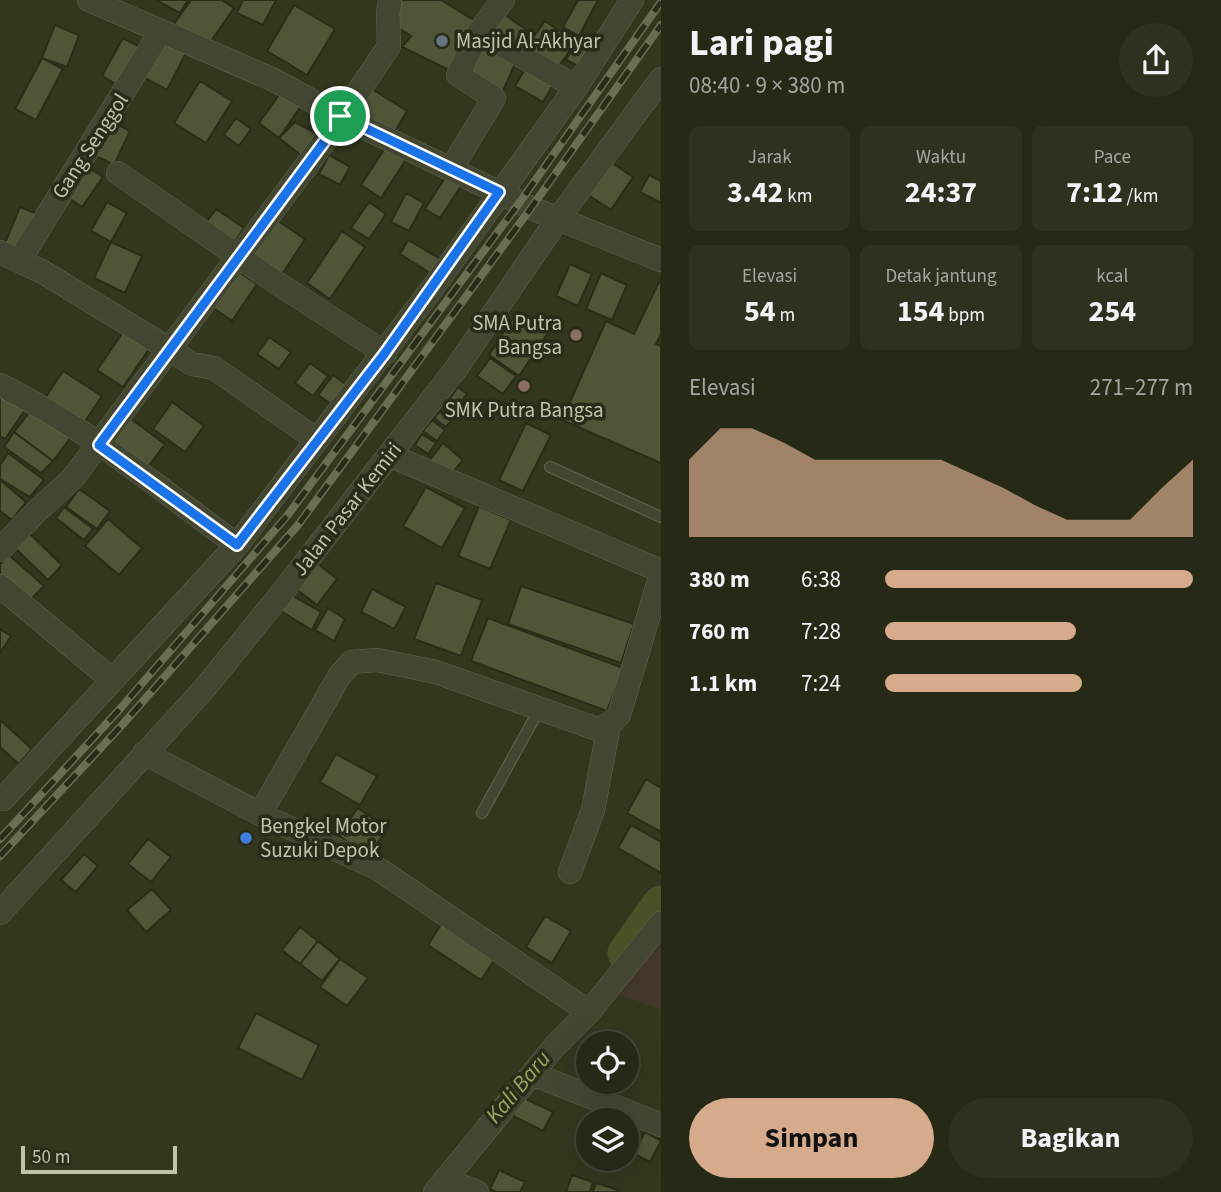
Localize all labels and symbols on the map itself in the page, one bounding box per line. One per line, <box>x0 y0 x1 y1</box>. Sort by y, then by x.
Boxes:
place label: Masjid Al-Akhyar <box>456 26 601 56</box>
marker: Masjid Al-Akhyar <box>434 33 450 49</box>
pin <box>310 86 370 146</box>
street label: Gang Senggol <box>45 87 135 205</box>
place label: SMA Putra Bangsa <box>472 308 562 362</box>
marker: SMA Putra Bangsa <box>568 327 584 343</box>
marker: SMK Putra Bangsa <box>516 378 532 394</box>
place label: SMK Putra Bangsa <box>444 395 604 425</box>
street label: Jalan Pasar Kemiri <box>285 436 409 582</box>
place label: Bengkel Motor Suzuki Depok <box>260 811 387 865</box>
marker: Bengkel Motor Suzuki Depok <box>238 830 254 846</box>
water label: Kali Baru <box>478 1043 558 1131</box>
scale bar <box>21 1143 177 1175</box>

